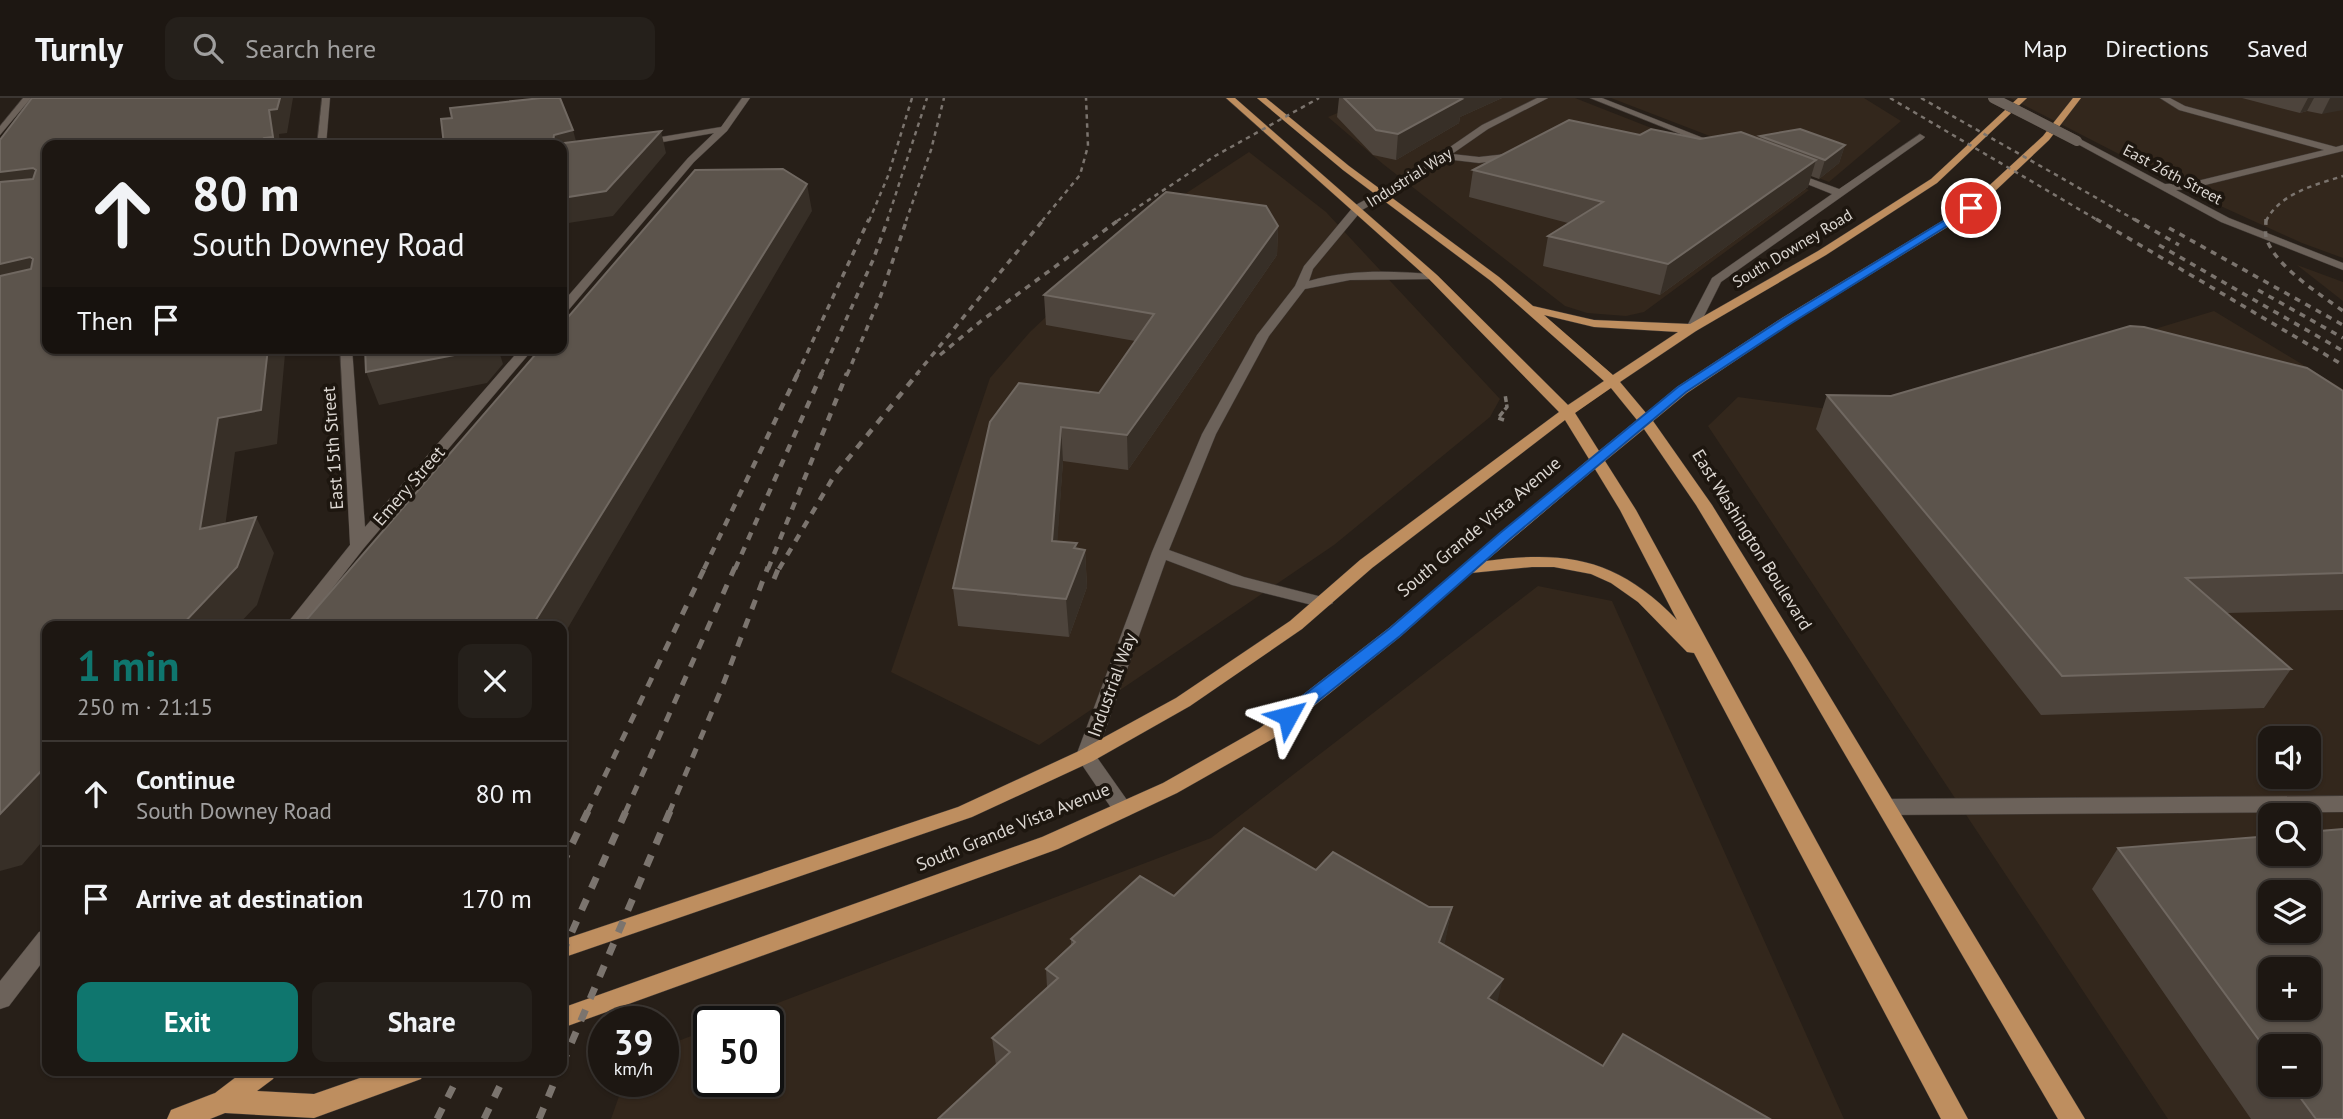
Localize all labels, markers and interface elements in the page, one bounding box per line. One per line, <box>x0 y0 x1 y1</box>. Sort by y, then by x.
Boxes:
search box <box>165 17 655 80</box>
text: Turnly <box>35 27 123 70</box>
icon: search <box>189 29 227 67</box>
text: Search here <box>245 32 376 65</box>
text: Map <box>2023 33 2067 64</box>
text: Directions <box>2105 33 2209 64</box>
text: Saved <box>2247 33 2308 64</box>
street label: East 26th Street <box>2120 139 2227 209</box>
street label: Industrial Way <box>1363 143 1456 211</box>
text: 80 m <box>192 161 299 225</box>
icon: ahead <box>77 168 168 259</box>
pin <box>1941 178 2001 238</box>
icon: arrive <box>1952 189 1990 227</box>
street label: South Downey Road <box>1728 204 1856 292</box>
text: South Downey Road <box>192 223 465 265</box>
icon: arrive <box>147 301 185 339</box>
text: Then <box>77 304 133 337</box>
street label: East 15th Street <box>317 386 348 510</box>
street label: Emery Street <box>368 441 449 530</box>
street label: East Washington Boulevard <box>1687 445 1818 634</box>
street label: South Grande Vista Avenue <box>1392 451 1565 602</box>
street label: Industrial Way <box>1082 629 1141 740</box>
text: 1 min <box>77 638 179 693</box>
button: close <box>458 644 532 718</box>
position arrow <box>1251 679 1325 753</box>
text: 250 m · 21:15 <box>77 692 213 721</box>
map controls <box>2258 726 2321 1097</box>
button: sound <box>2258 726 2321 789</box>
text: Continue <box>136 763 235 796</box>
icon: ahead <box>77 775 115 813</box>
text: 80 m <box>476 777 532 810</box>
street label: South Grande Vista Avenue <box>913 777 1113 876</box>
text: South Downey Road <box>136 796 332 825</box>
button: search <box>2258 803 2321 866</box>
icon: arrive <box>77 880 115 918</box>
button: layers <box>2258 880 2321 943</box>
text: Arrive at destination <box>136 882 363 915</box>
text: 170 m <box>461 882 532 915</box>
button: + <box>2258 957 2321 1020</box>
button: Exit <box>77 982 298 1062</box>
button: Share <box>312 982 532 1062</box>
speed limit sign: 50 <box>693 1006 784 1097</box>
text: 39 <box>614 1019 653 1065</box>
button: − <box>2258 1034 2321 1097</box>
text: km/h <box>614 1057 653 1080</box>

